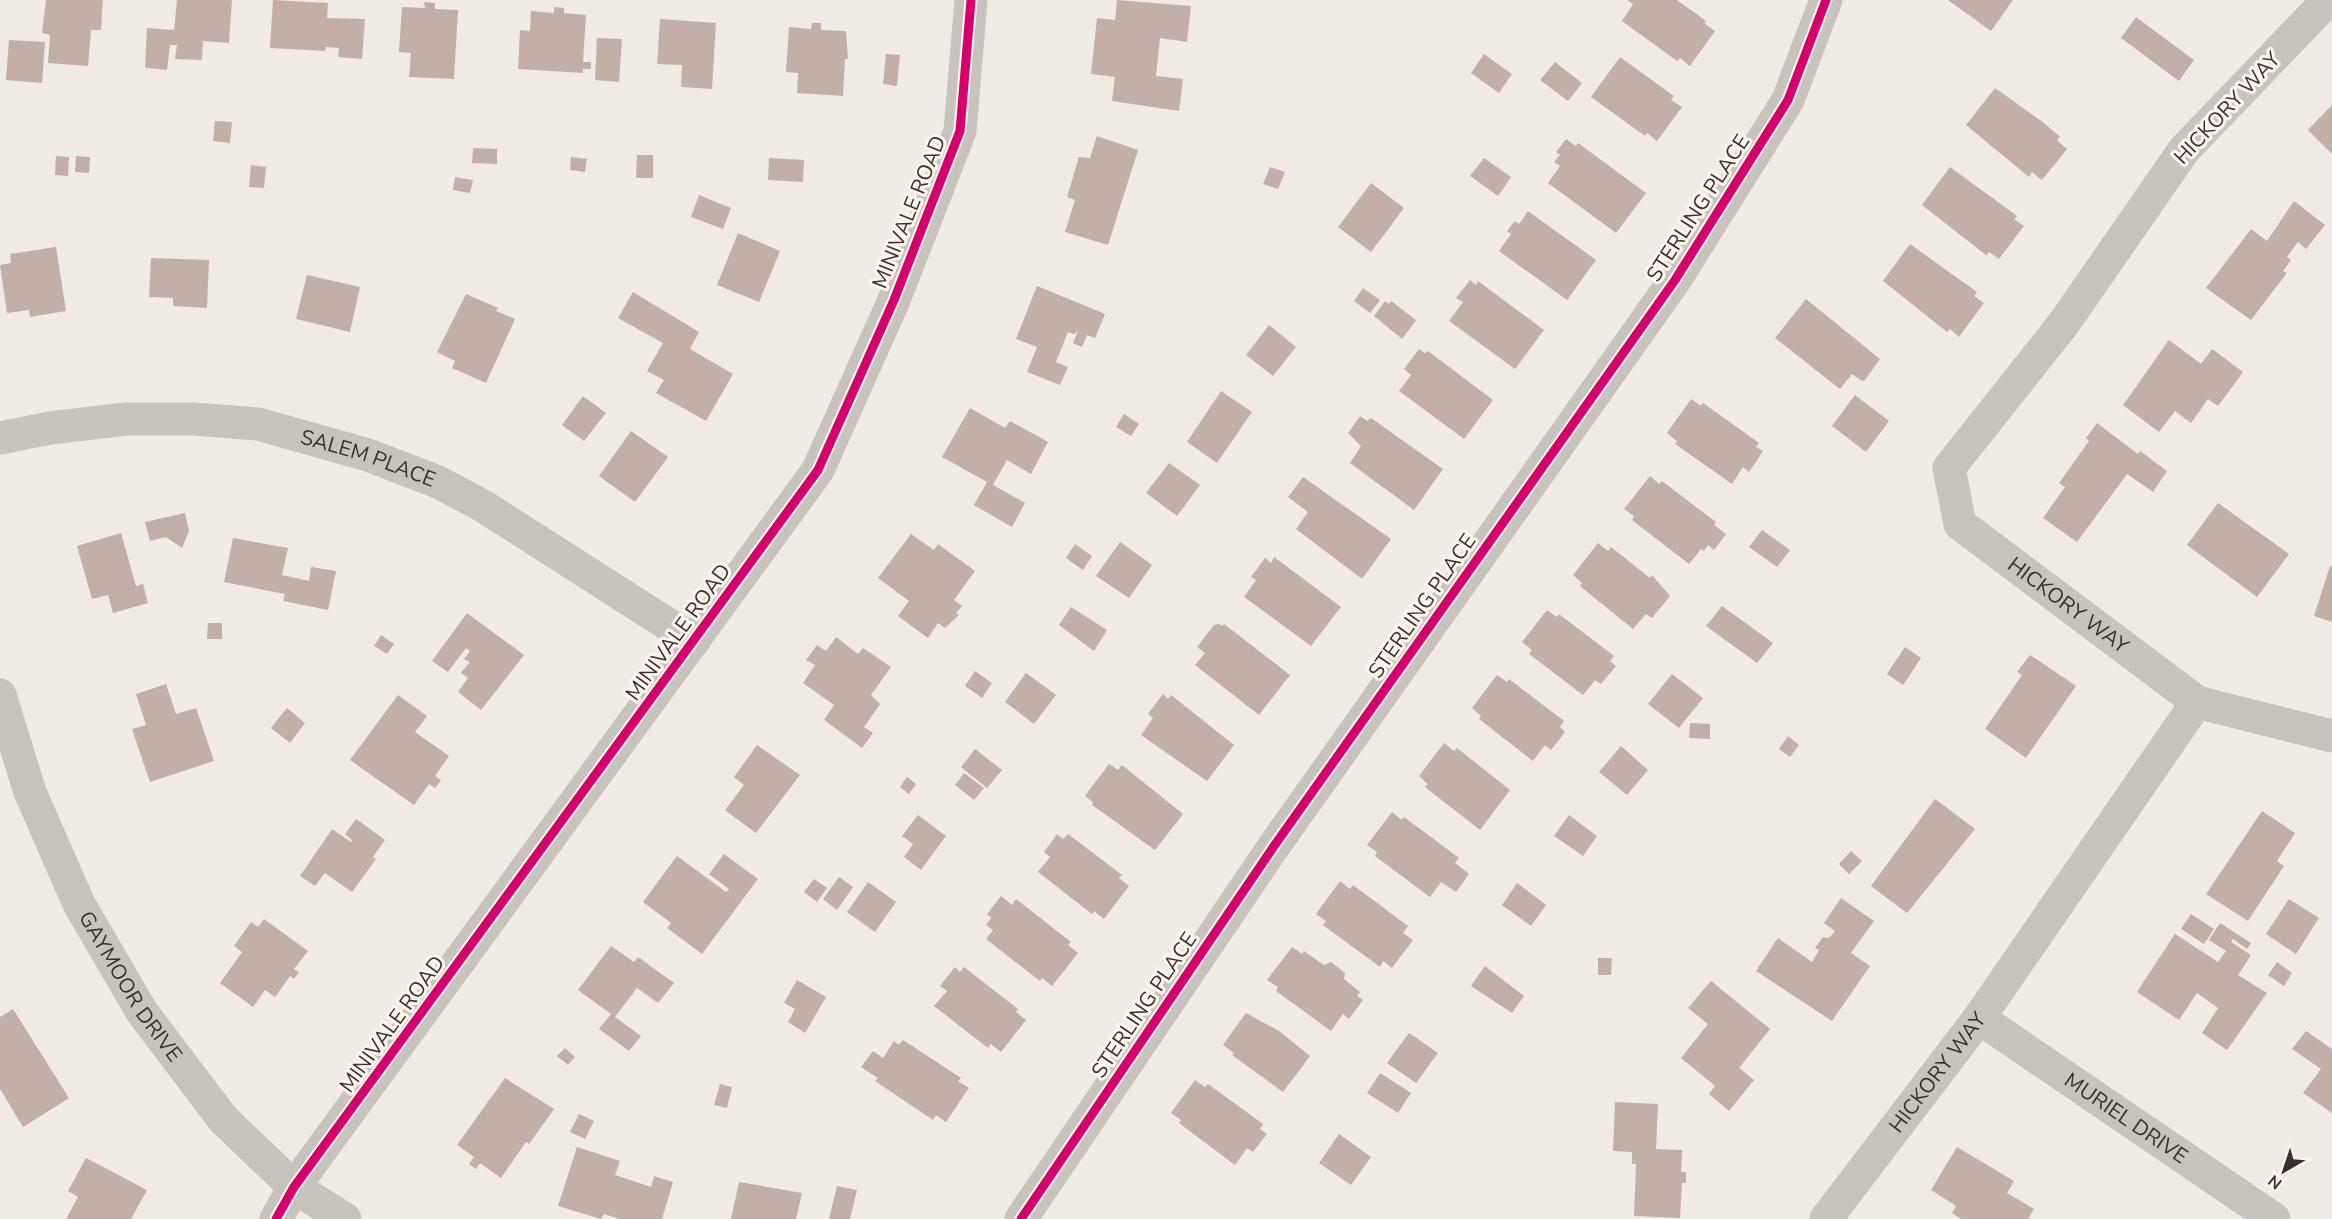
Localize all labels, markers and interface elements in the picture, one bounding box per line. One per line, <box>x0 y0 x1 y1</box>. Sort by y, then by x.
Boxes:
street label: HICKORY WAY <box>2168 45 2287 170</box>
street label: STERLING PLACE <box>1640 129 1756 287</box>
street label: MINIVALE ROAD <box>866 131 952 293</box>
street label: SALEM PLACE <box>297 423 440 494</box>
street label: STERLING PLACE <box>1362 528 1482 684</box>
street label: HICKORY WAY <box>2002 551 2135 660</box>
street label: MINIVALE ROAD <box>619 558 737 706</box>
street label: GAYMOOR DRIVE <box>72 906 189 1067</box>
street label: STERLING PLACE <box>1085 927 1203 1083</box>
street label: MINIVALE ROAD <box>333 950 451 1098</box>
street label: HICKORY WAY <box>1883 1006 1993 1139</box>
street label: MURIEL DRIVE <box>2059 1066 2193 1170</box>
north arrow <box>2254 1141 2314 1201</box>
text: N <box>2264 1170 2287 1194</box>

